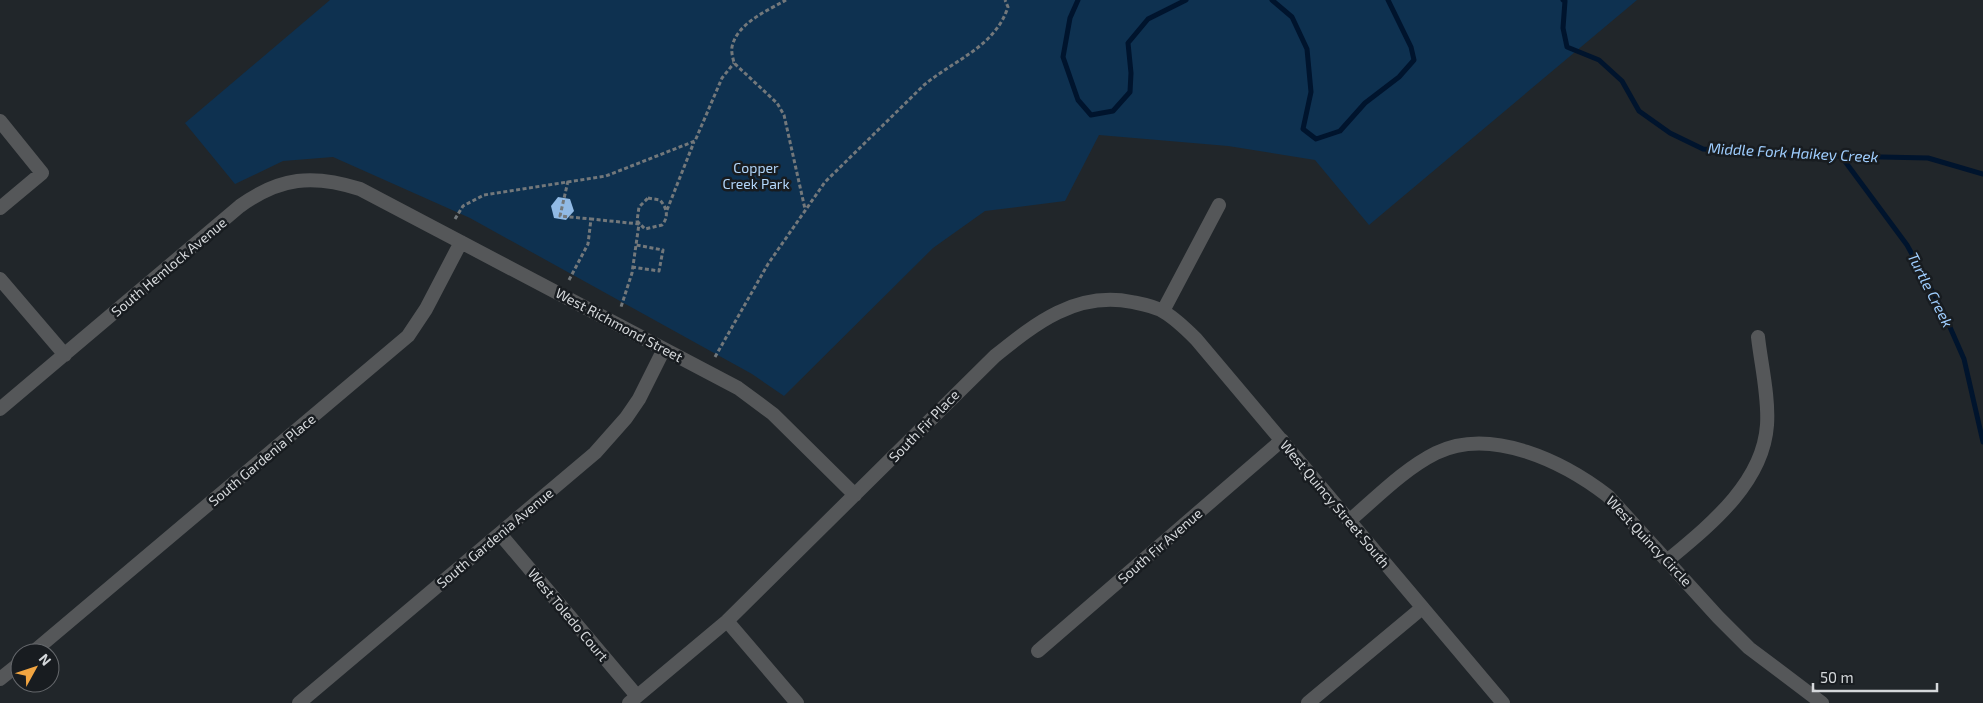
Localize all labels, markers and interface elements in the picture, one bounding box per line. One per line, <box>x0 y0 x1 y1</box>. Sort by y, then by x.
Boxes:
water label: Middle Fork Haikey Creek <box>1707 139 1879 166</box>
park label: Copper Creek Park <box>722 159 790 192</box>
street label: South Hemlock Avenue <box>108 213 230 320</box>
water label: Turtle Creek <box>1904 249 1958 330</box>
street label: West Richmond Street <box>553 284 686 365</box>
street label: South Fir Place <box>885 386 962 465</box>
street label: South Gardenia Place <box>205 410 319 509</box>
street label: West Quincy Street South <box>1277 436 1394 571</box>
street label: South Gardenia Avenue <box>433 484 556 591</box>
street label: West Quincy Circle <box>1603 492 1696 589</box>
street label: South Fir Avenue <box>1114 504 1205 587</box>
street label: West Toledo Court <box>525 565 612 665</box>
north arrow <box>10 643 60 693</box>
text: N <box>36 650 55 669</box>
scale bar <box>1813 660 1937 692</box>
text: 50 m <box>1820 668 1854 686</box>

